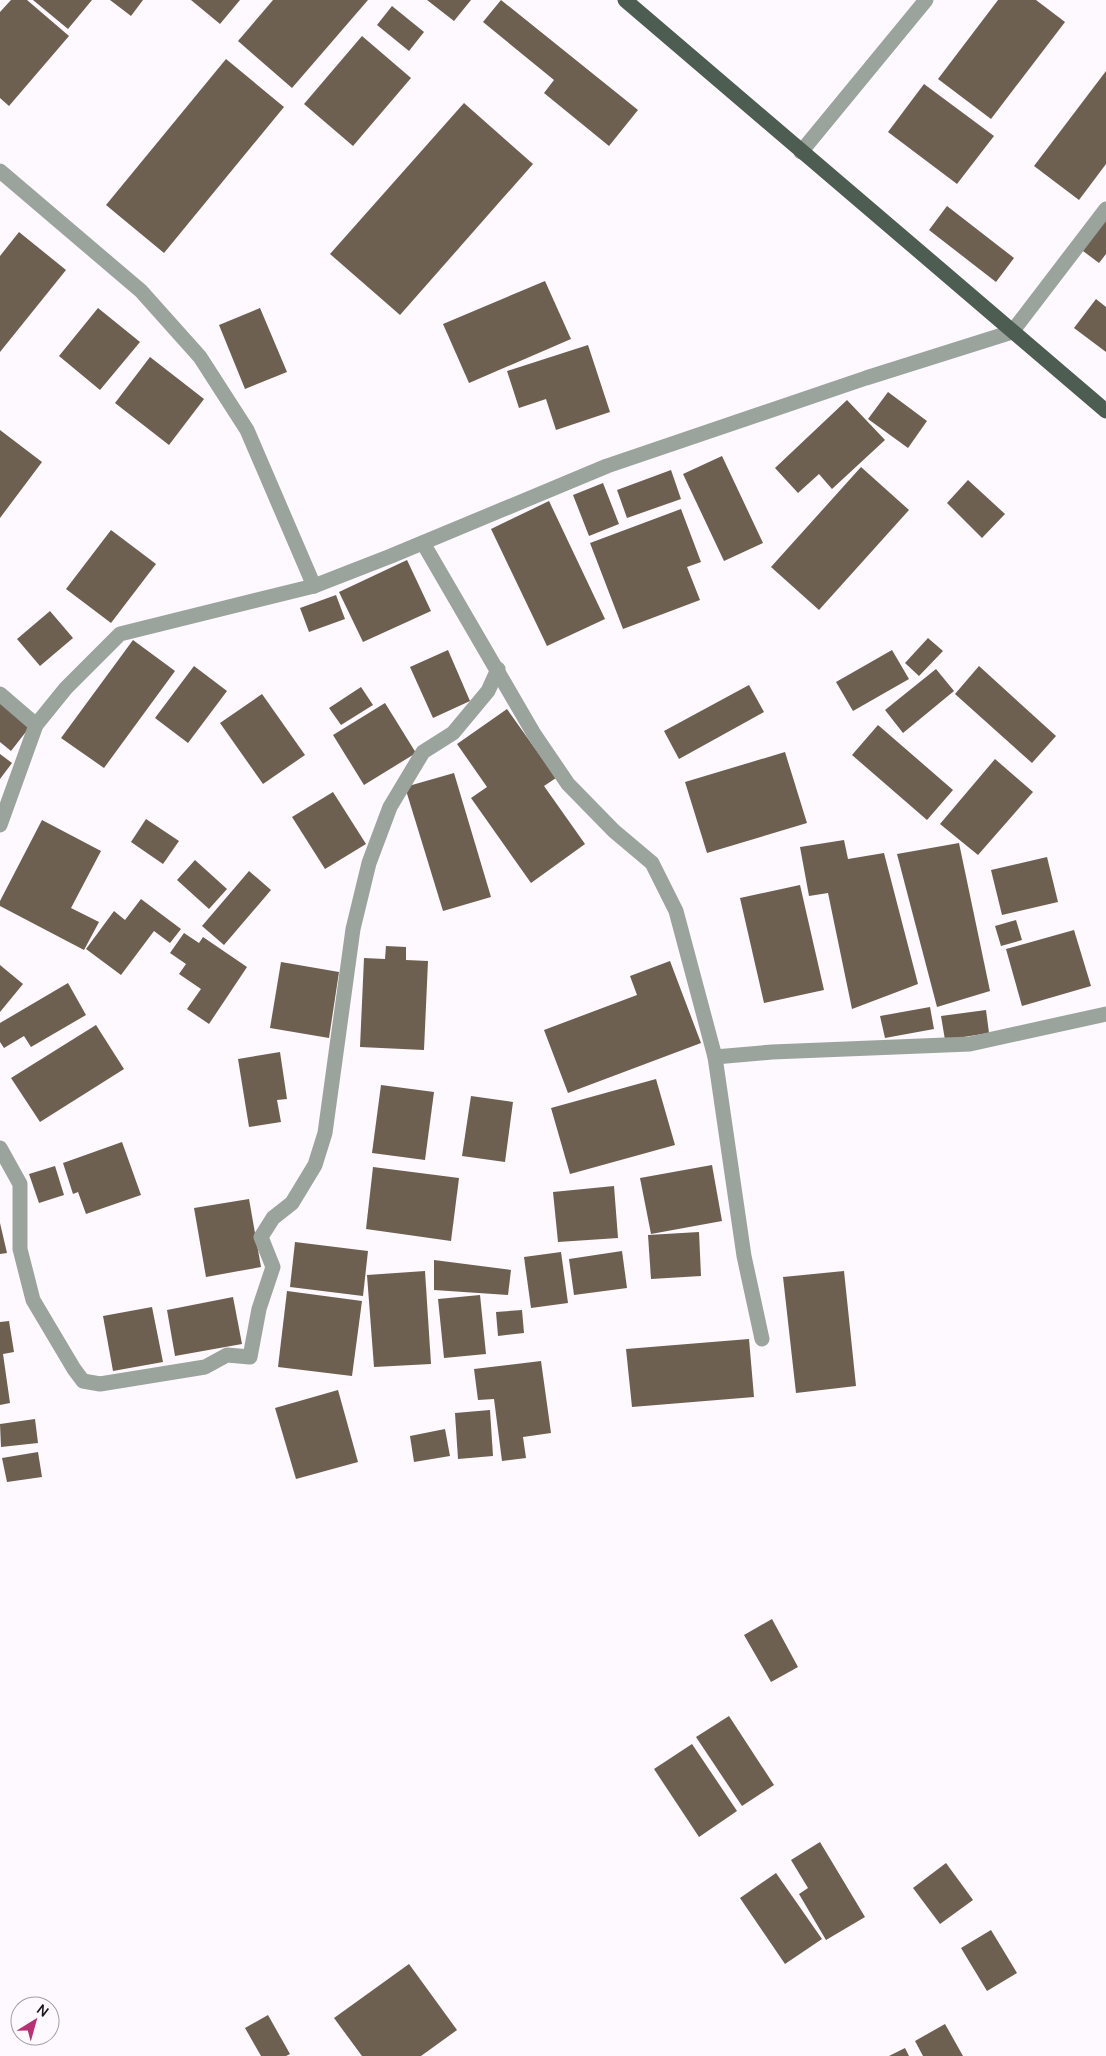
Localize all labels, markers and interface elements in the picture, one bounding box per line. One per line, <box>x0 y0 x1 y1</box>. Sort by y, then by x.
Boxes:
north arrow <box>10 1996 60 2046</box>
text: N <box>33 2000 53 2021</box>

